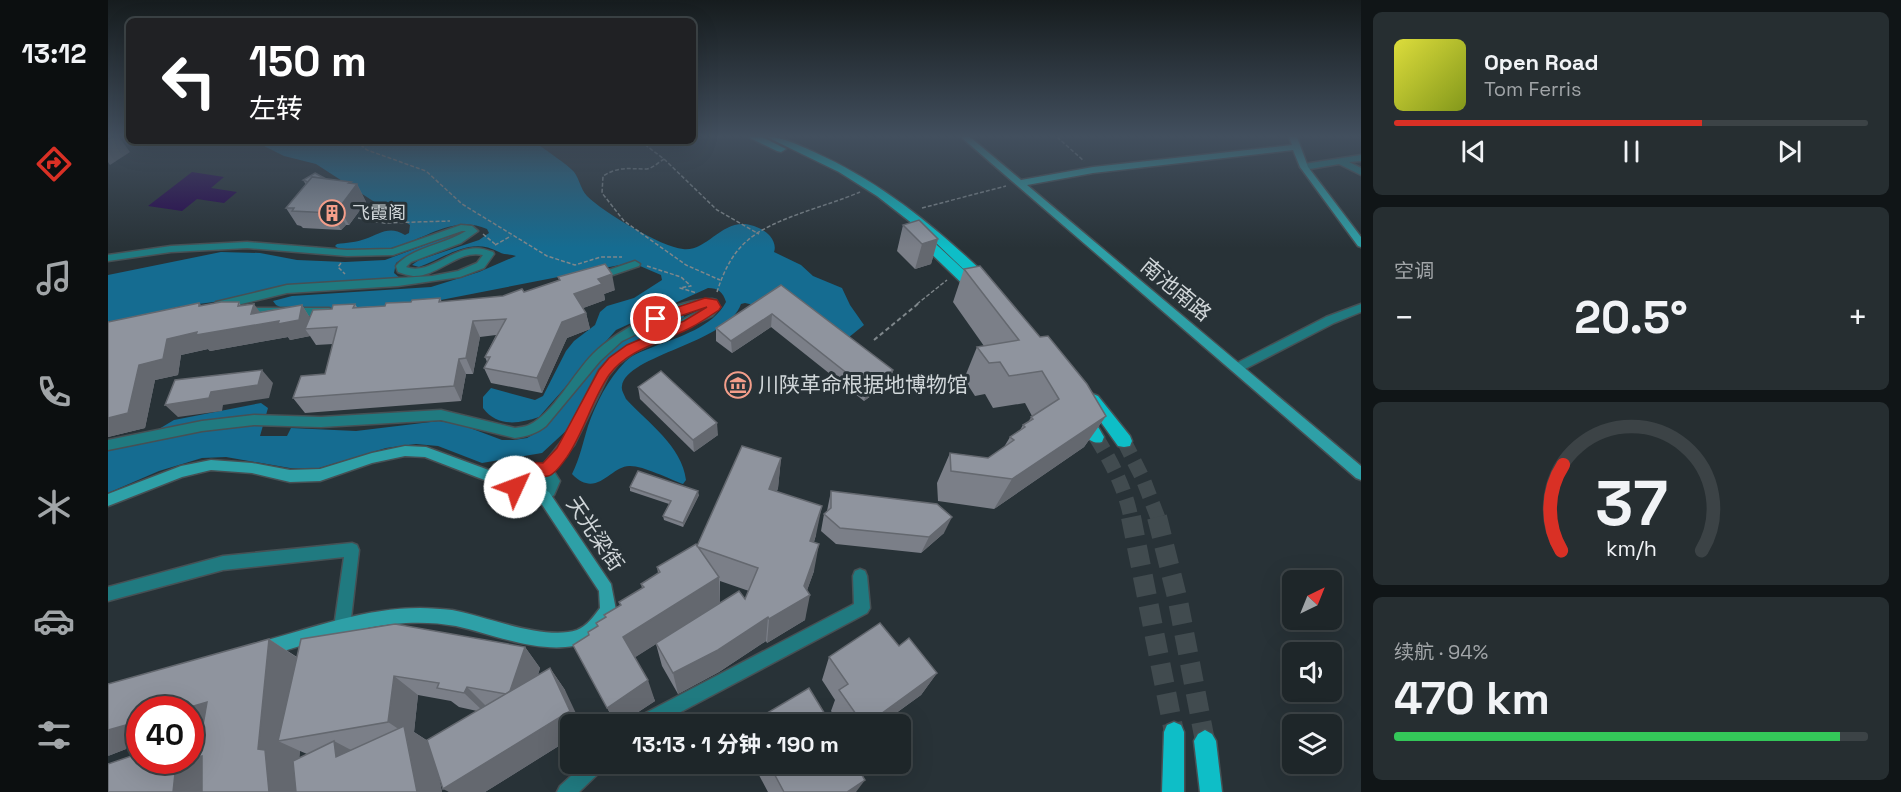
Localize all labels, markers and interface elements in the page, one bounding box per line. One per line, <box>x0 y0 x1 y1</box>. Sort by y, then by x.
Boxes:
text: 150 m <box>249 35 367 88</box>
text: 13:12 <box>22 36 86 71</box>
icon: left <box>150 42 228 120</box>
text: Open Road <box>1484 48 1599 76</box>
text: Tom Ferris <box>1484 76 1582 102</box>
text: 左转 <box>249 91 303 126</box>
icon: previous <box>1457 135 1490 168</box>
icon: pause <box>1615 135 1648 168</box>
icon: next <box>1773 135 1806 168</box>
icon: directions <box>33 143 75 185</box>
building icon: 飞霞阁 <box>317 198 347 228</box>
place label: 飞霞阁 <box>352 201 406 224</box>
street label: 南池南路 <box>1135 252 1217 327</box>
icon: music <box>33 257 75 299</box>
text: 空调 <box>1394 258 1434 284</box>
text: 20.5° <box>1574 289 1688 346</box>
pin <box>630 293 681 344</box>
text: − <box>1394 297 1414 339</box>
text: + <box>1848 297 1868 339</box>
icon: arrive <box>639 302 672 335</box>
museum icon: 川陕革命根据地博物馆 <box>723 370 753 400</box>
icon: phone <box>33 371 75 413</box>
place label: 川陕革命根据地博物馆 <box>758 371 968 398</box>
position arrow <box>483 455 547 519</box>
text: 37 <box>1595 464 1667 543</box>
icon: climate <box>33 486 75 528</box>
street label: 天光梁街 <box>561 491 630 576</box>
text: km/h <box>1605 535 1657 562</box>
north arrow <box>1282 570 1342 630</box>
map controls <box>1282 570 1342 774</box>
icon: car <box>33 600 75 642</box>
text: 续航 · 94% <box>1394 639 1488 665</box>
button: sound <box>1282 642 1342 702</box>
text: 470 km <box>1394 670 1550 727</box>
speed limit sign: 40 <box>126 696 204 774</box>
icon: filters <box>33 714 75 756</box>
button: layers <box>1282 714 1342 774</box>
text: 13:13 · 1 分钟 · 190 m <box>632 730 839 758</box>

